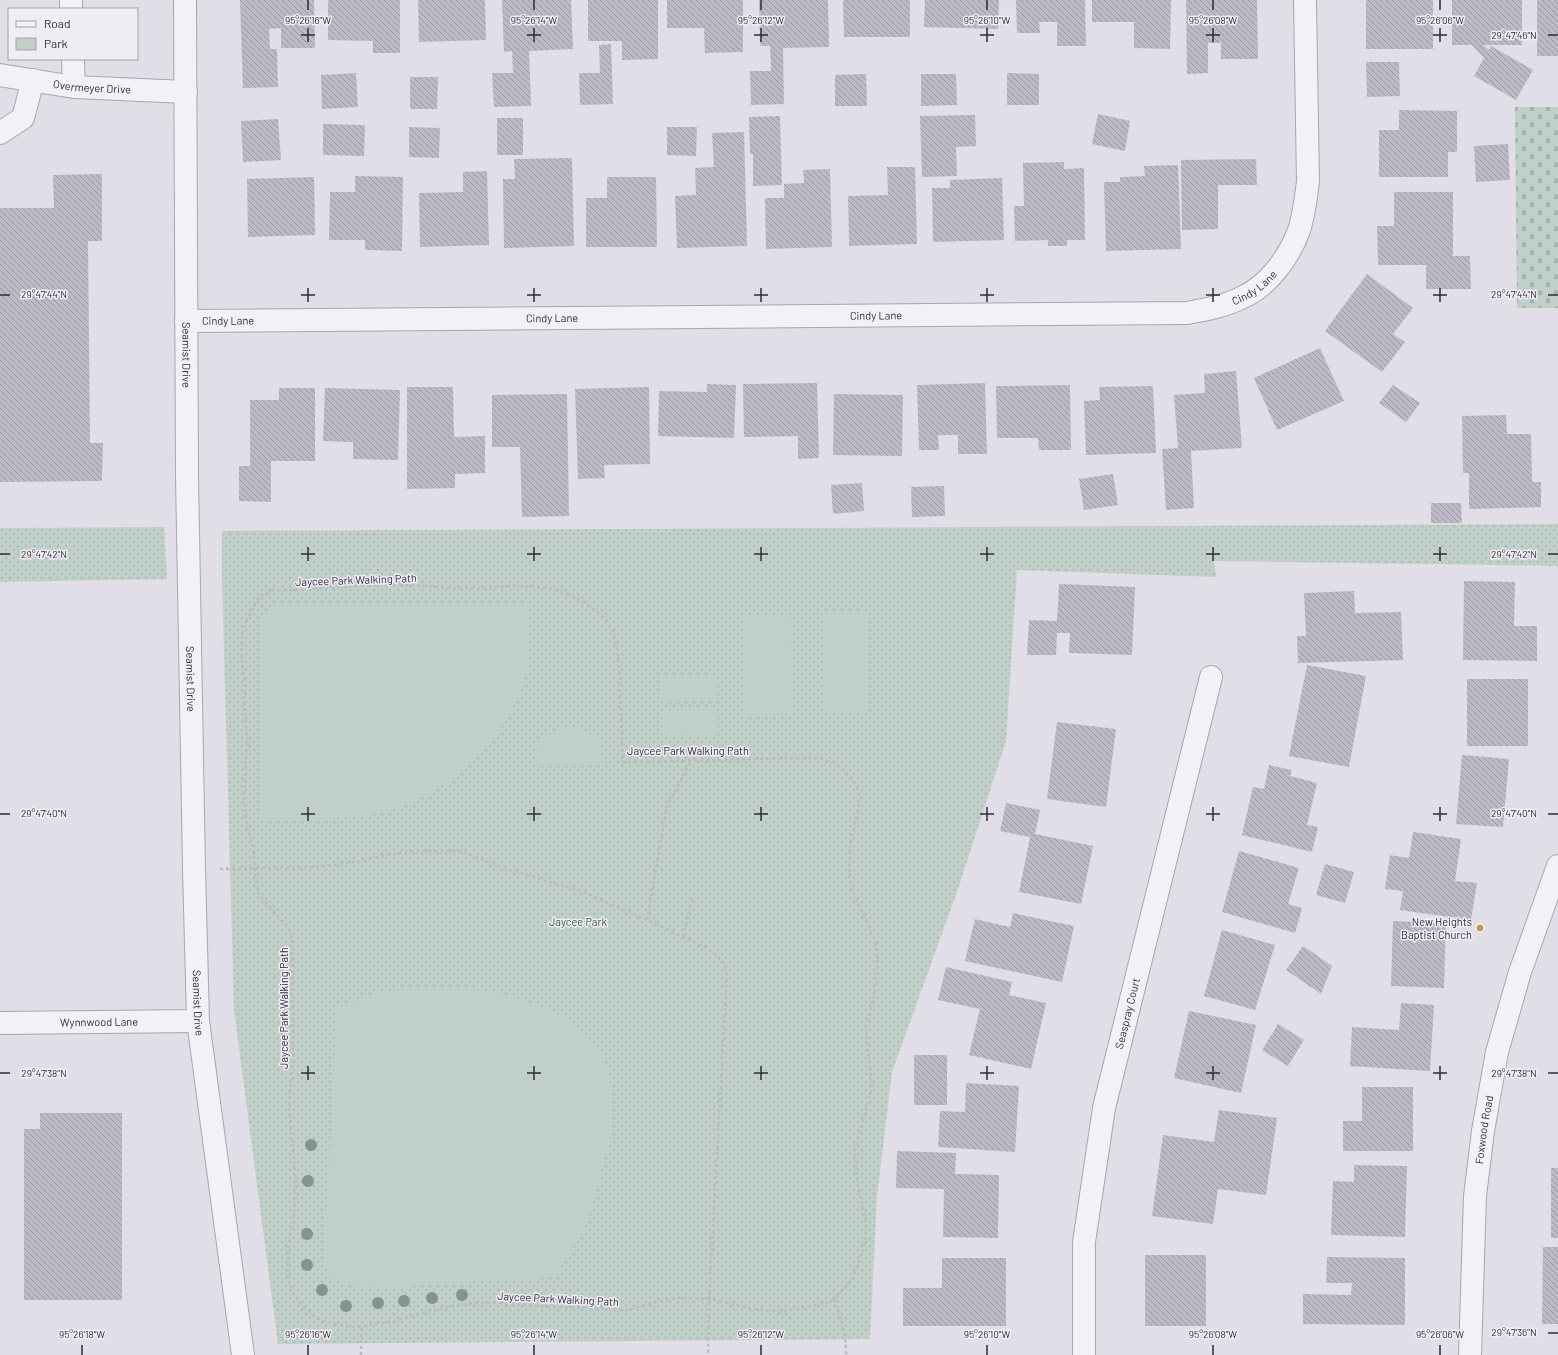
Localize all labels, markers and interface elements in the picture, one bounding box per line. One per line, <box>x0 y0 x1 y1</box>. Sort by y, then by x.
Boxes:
legend <box>8 8 138 60</box>
text: 95°26'16"W <box>285 14 331 26</box>
text: 95°26'14"W <box>511 14 557 26</box>
text: 95°26'12"W <box>738 14 784 26</box>
text: 95°26'10"W <box>964 14 1010 26</box>
text: 95°26'08"W <box>1189 14 1237 26</box>
text: 95°26'06"W <box>1416 14 1464 26</box>
text: Road <box>44 16 71 30</box>
text: 29°47'46"N <box>1491 29 1537 41</box>
text: Park <box>44 36 68 50</box>
street label: Overmeyer Drive <box>52 77 131 96</box>
street label: Cindy Lane <box>1230 267 1279 307</box>
text: 29°47'44"N <box>21 288 67 300</box>
text: 29°47'44"N <box>1491 288 1537 300</box>
street label: Cindy Lane <box>850 308 902 322</box>
street label: Cindy Lane <box>526 311 578 324</box>
street label: Cindy Lane <box>202 313 254 327</box>
street label: Seamist Drive <box>180 322 194 388</box>
text: 29°47'42"N <box>21 548 67 560</box>
text: 29°47'42"N <box>1491 548 1537 560</box>
street label: Jaycee Park Walking Path <box>295 571 417 588</box>
street label: Seamist Drive <box>184 646 198 712</box>
street label: Jaycee Park Walking Path <box>627 744 749 757</box>
text: 29°47'40"N <box>21 807 67 819</box>
text: 29°47'40"N <box>1491 807 1537 819</box>
park label: Jaycee Park <box>549 915 607 928</box>
place label: New Heights Baptist Church <box>1401 915 1472 941</box>
marker: New Heights Baptist Church <box>1475 923 1485 933</box>
street label: Jaycee Park Walking Path <box>277 947 290 1069</box>
street label: Seamist Drive <box>191 970 207 1037</box>
street label: Seaspray Court <box>1112 976 1142 1050</box>
street label: Wynnwood Lane <box>60 1015 138 1028</box>
text: 29°47'38"N <box>21 1067 67 1079</box>
text: 29°47'38"N <box>1491 1067 1537 1079</box>
street label: Foxwood Road <box>1472 1094 1495 1165</box>
street label: Jaycee Park Walking Path <box>497 1289 619 1308</box>
text: 29°47'36"N <box>1491 1326 1537 1338</box>
text: 95°26'18"W <box>59 1328 105 1340</box>
text: 95°26'16"W <box>285 1328 331 1340</box>
text: 95°26'14"W <box>511 1328 557 1340</box>
text: 95°26'12"W <box>738 1328 784 1340</box>
text: 95°26'10"W <box>964 1328 1010 1340</box>
text: 95°26'08"W <box>1189 1328 1237 1340</box>
text: 95°26'06"W <box>1416 1328 1464 1340</box>

